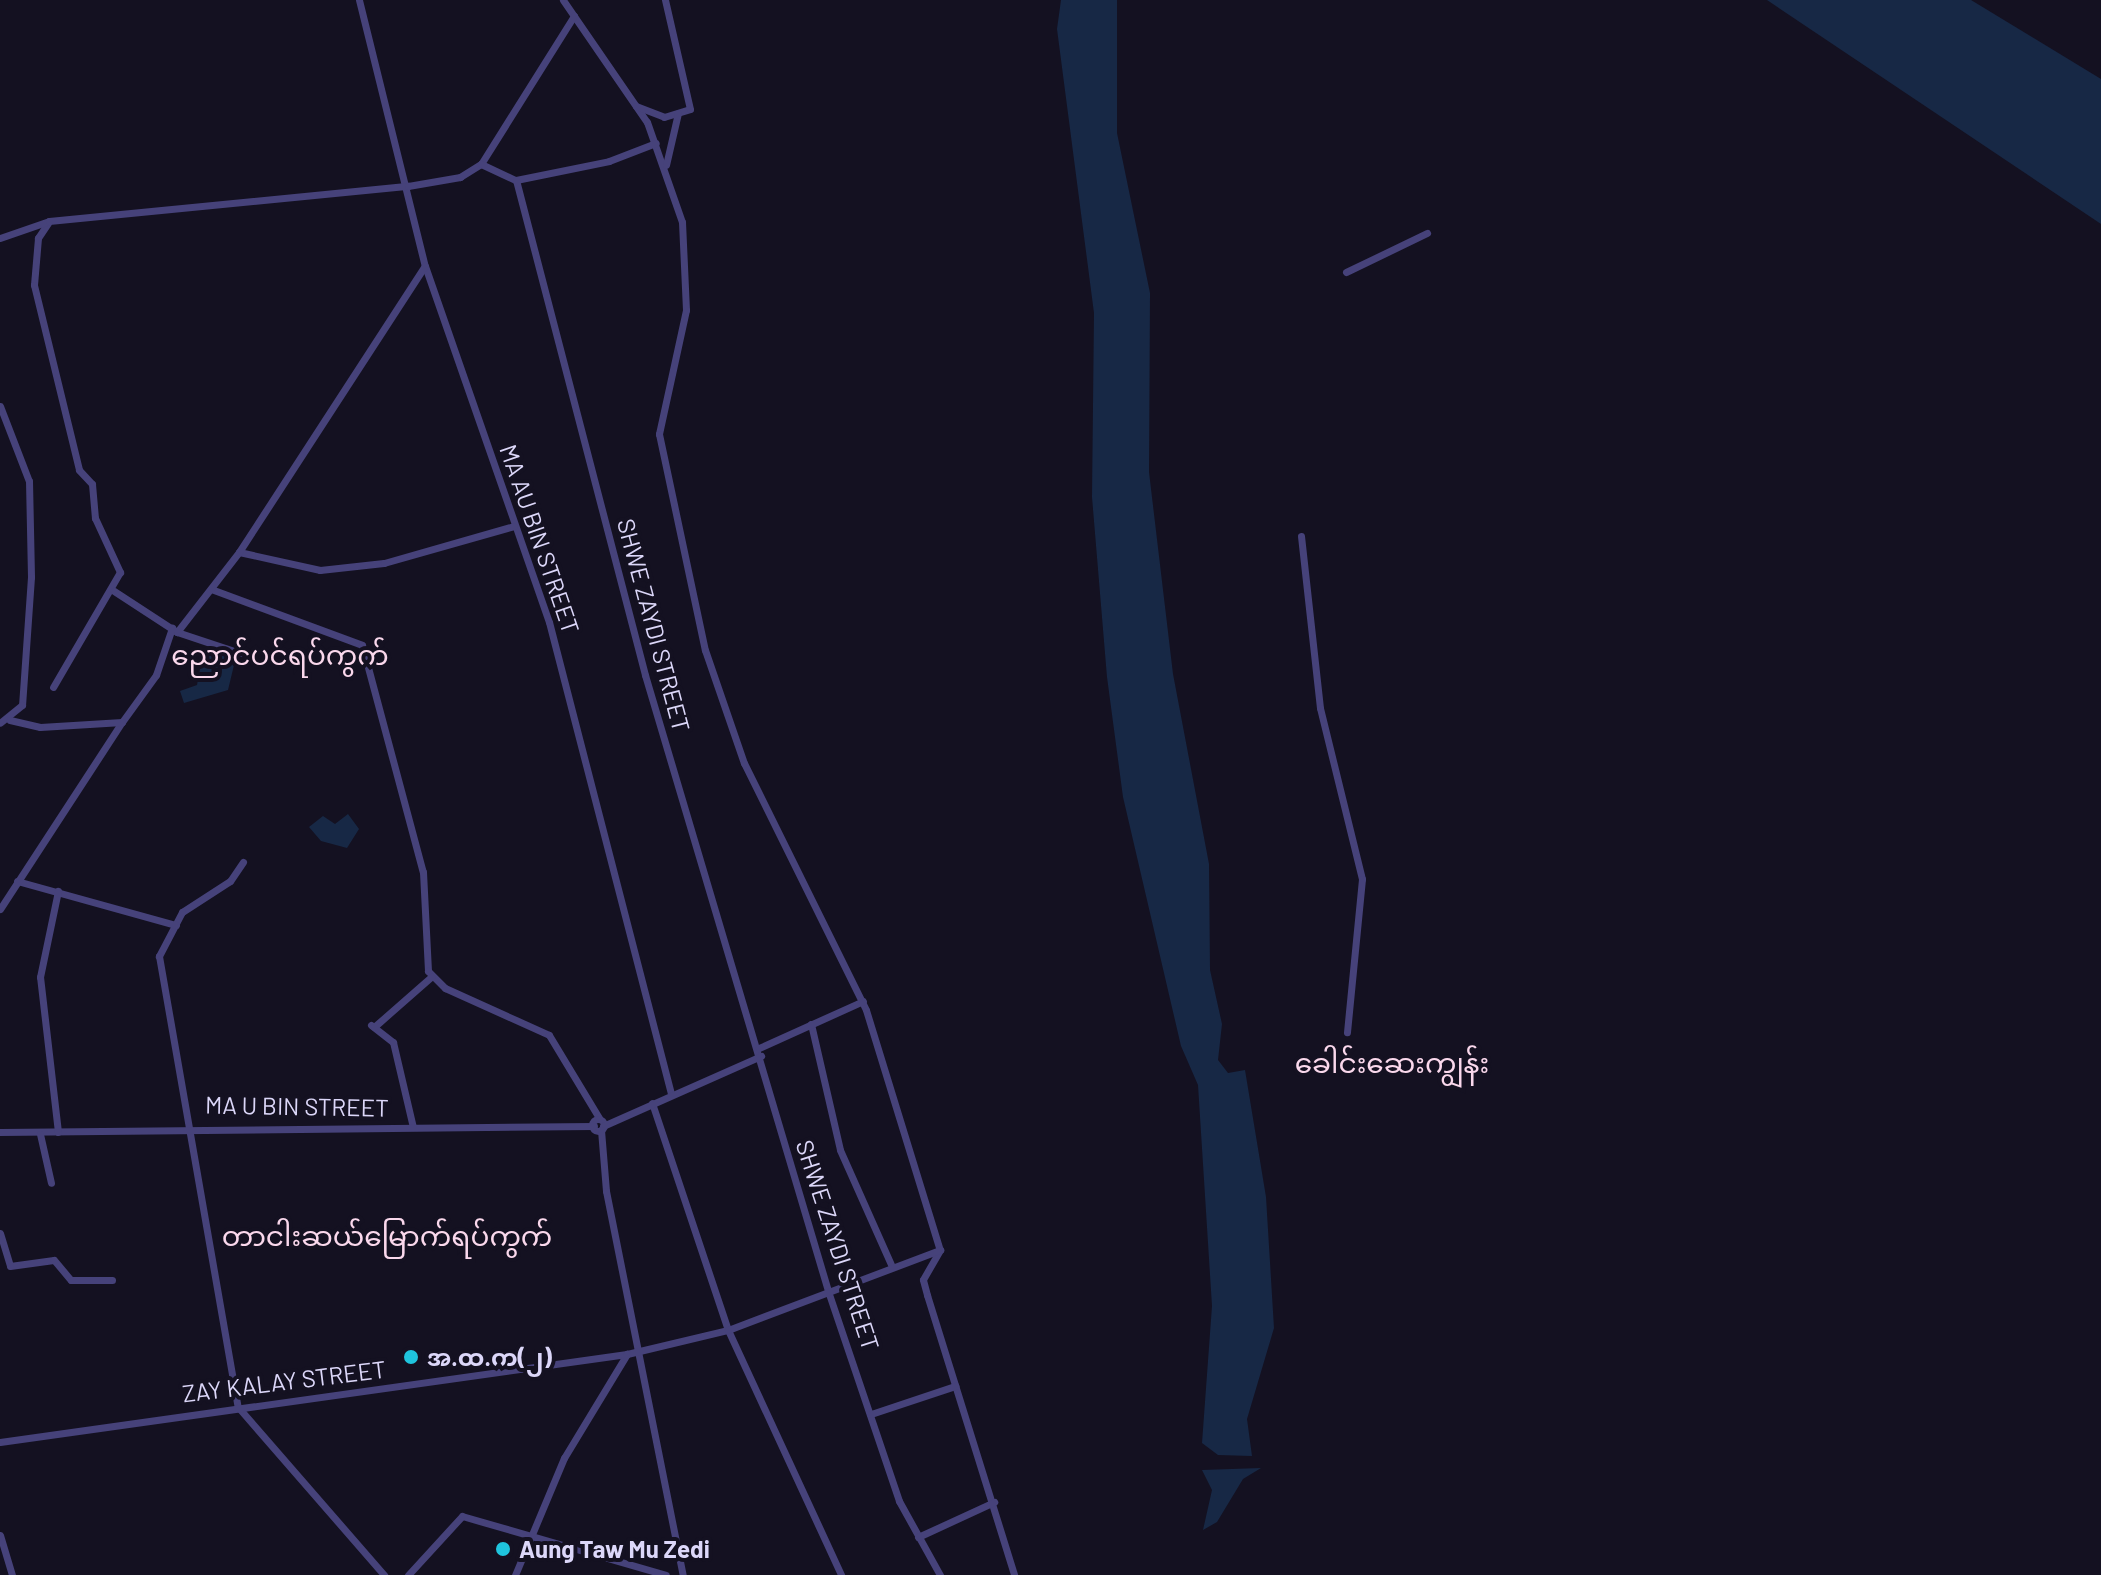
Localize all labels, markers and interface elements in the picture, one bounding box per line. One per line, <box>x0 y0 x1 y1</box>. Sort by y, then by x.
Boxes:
street label: MA AU BIN STREET <box>494 441 586 637</box>
street label: SHWE ZAYDI STREET <box>612 515 696 735</box>
district label: ညောင်ပင်ရပ်ကွက် <box>171 637 389 671</box>
district label: ခေါင်းဆေးကျွန်း <box>1295 1045 1489 1079</box>
street label: MA U BIN STREET <box>205 1090 389 1122</box>
street label: SHWE ZAYDI STREET <box>790 1136 886 1354</box>
district label: တာငါးဆယ်မြောက်ရပ်ကွက် <box>222 1218 552 1252</box>
place label: အ.ထ.က(၂) <box>427 1343 552 1371</box>
marker: အ.ထ.က(၂) <box>402 1348 420 1366</box>
street label: ZAY KALAY STREET <box>181 1354 387 1408</box>
place label: Aung Taw Mu Zedi <box>519 1535 710 1563</box>
marker: Aung Taw Mu Zedi <box>494 1540 512 1558</box>

